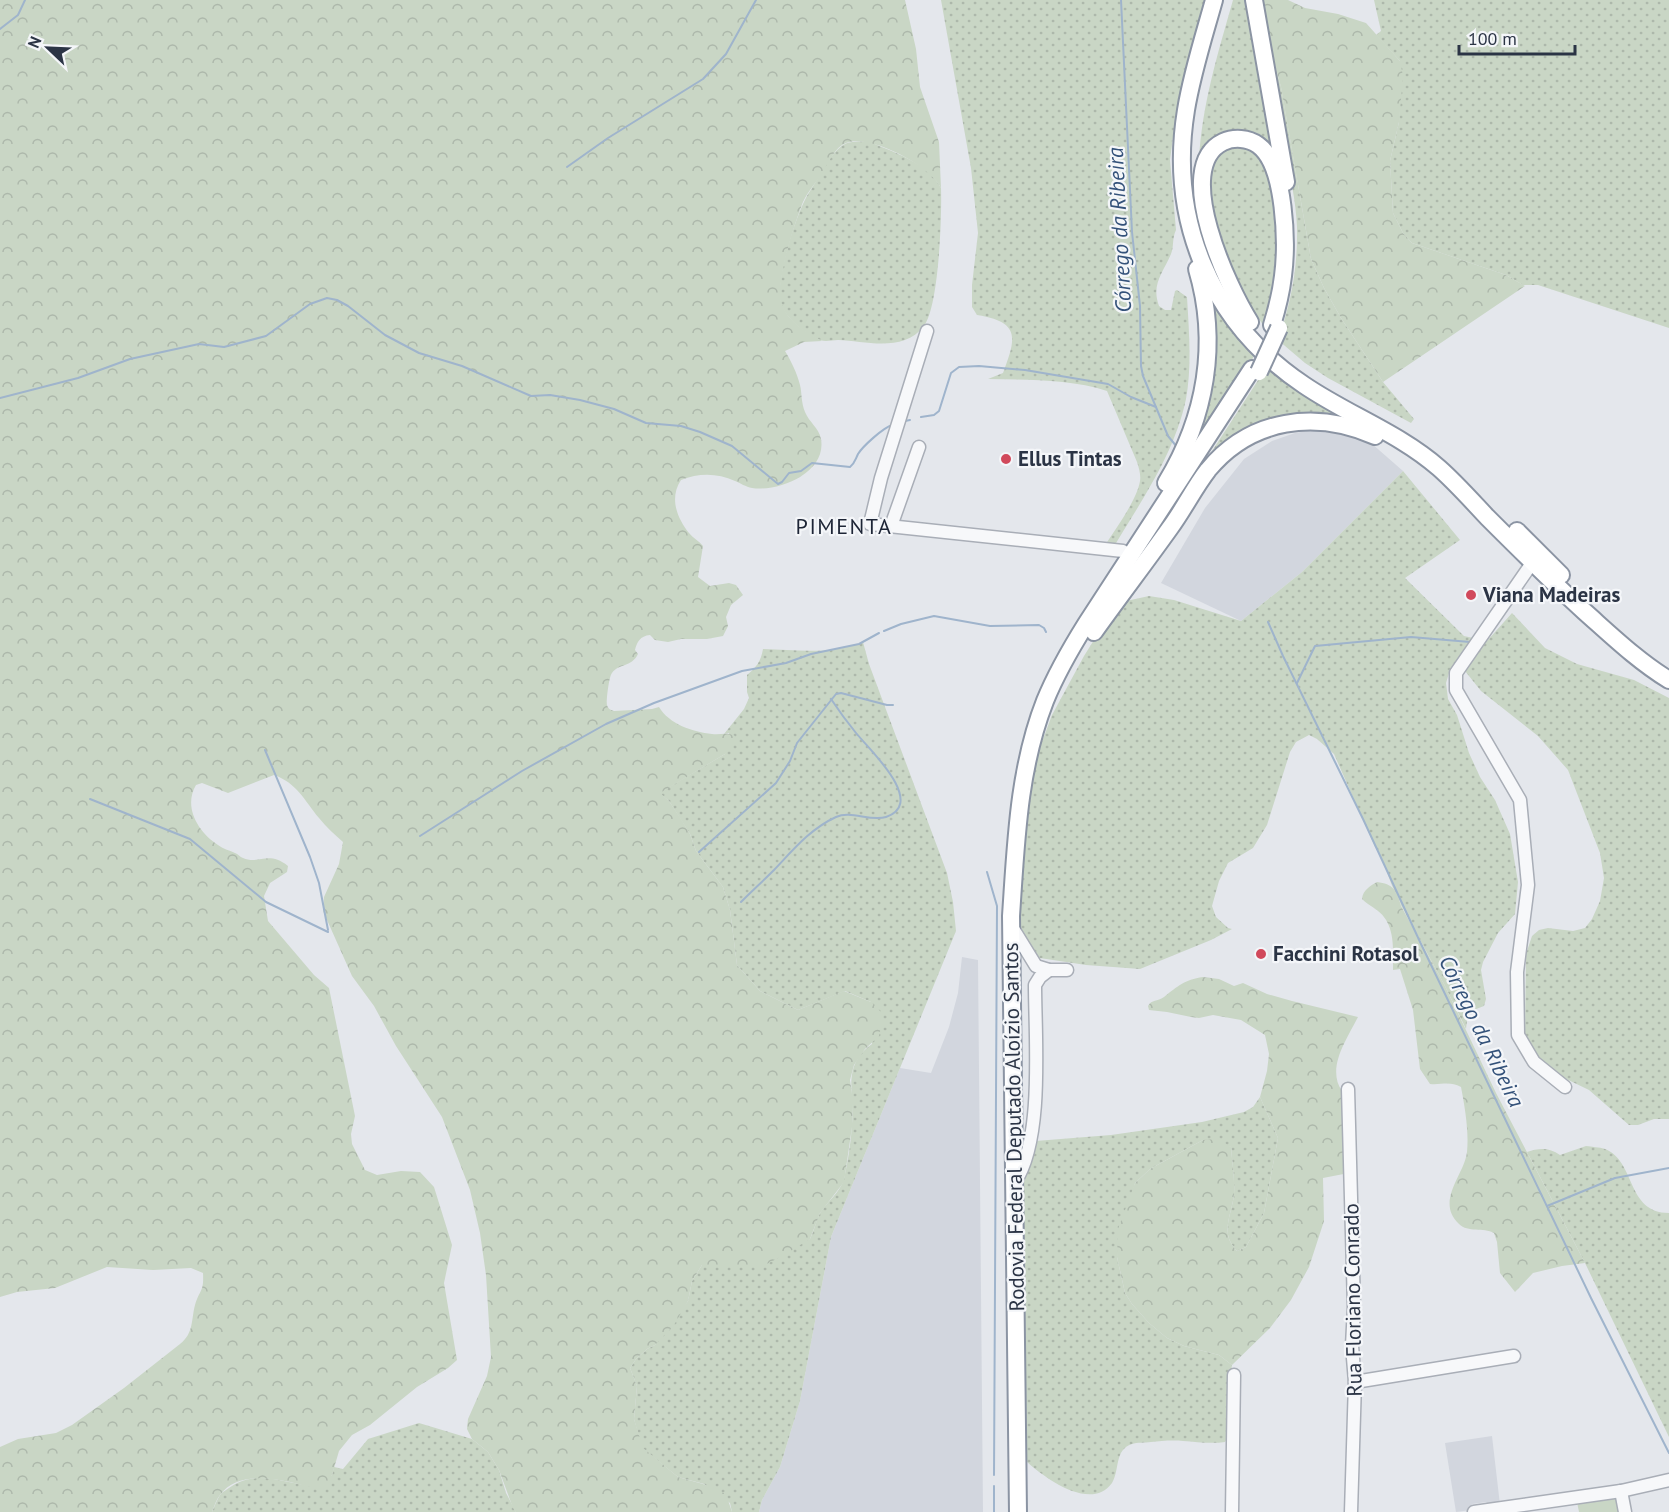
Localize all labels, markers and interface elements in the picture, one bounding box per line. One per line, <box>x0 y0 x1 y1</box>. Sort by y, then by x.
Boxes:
north arrow <box>18 18 78 78</box>
scale bar <box>1459 18 1574 56</box>
text: 100 m <box>1468 27 1517 50</box>
text: N <box>23 33 45 51</box>
water label: Córrego da Ribeira <box>1101 146 1137 313</box>
place label: Ellus Tintas <box>1018 445 1122 472</box>
marker: Ellus Tintas <box>999 452 1013 466</box>
district label: PIMENTA <box>796 512 892 540</box>
place label: Viana Madeiras <box>1482 581 1621 608</box>
marker: Viana Madeiras <box>1464 588 1478 602</box>
place label: Facchini Rotasol <box>1273 940 1419 967</box>
street label: Rodovia Federal Deputado Aloízio Santos <box>997 942 1030 1312</box>
marker: Facchini Rotasol <box>1254 947 1268 961</box>
water label: Córrego da Ribeira <box>1433 950 1531 1112</box>
street label: Rua Floriano Conrado <box>1337 1203 1368 1397</box>

